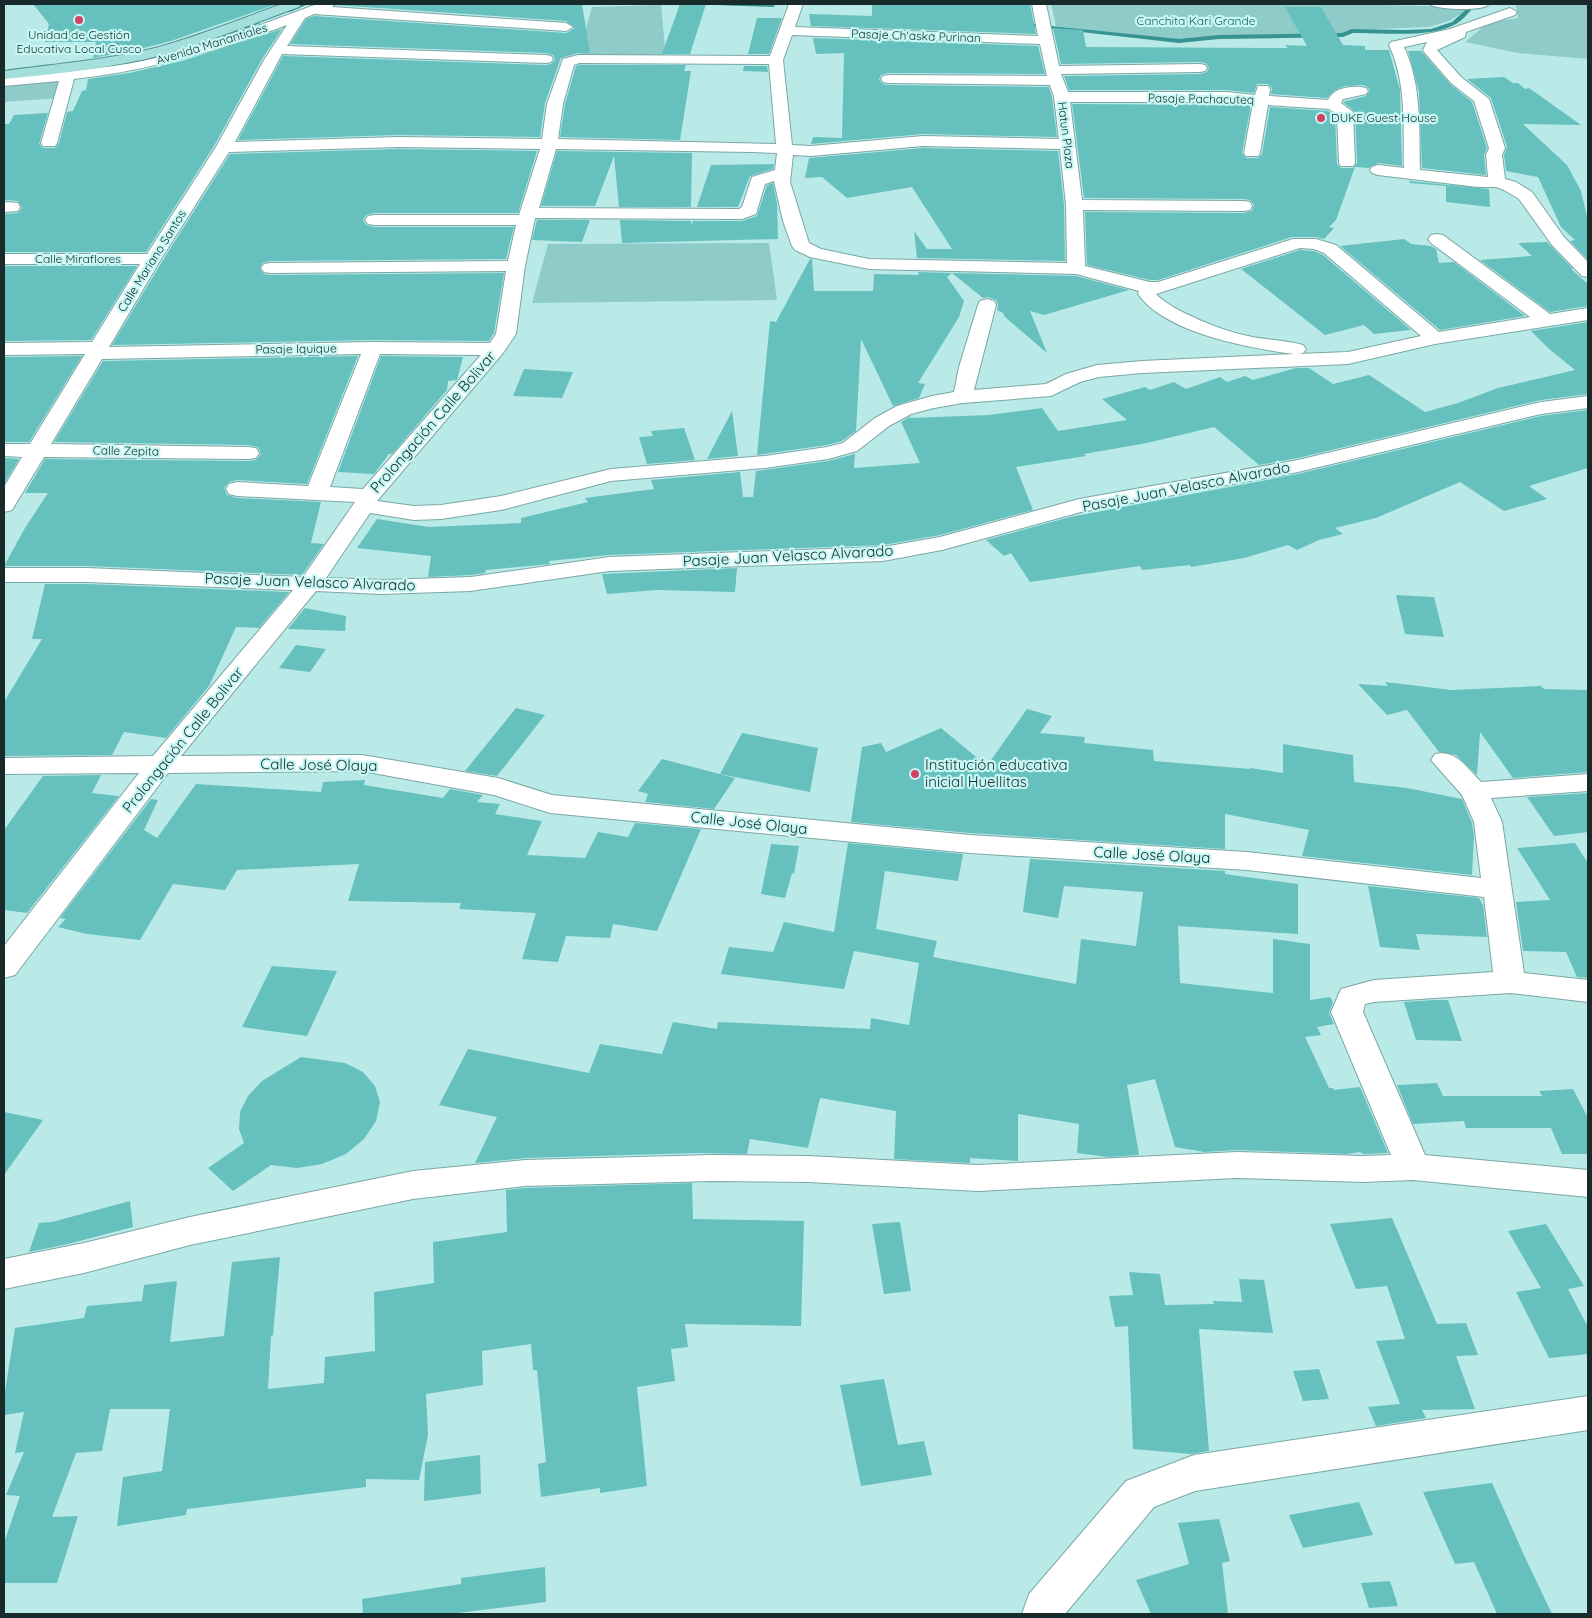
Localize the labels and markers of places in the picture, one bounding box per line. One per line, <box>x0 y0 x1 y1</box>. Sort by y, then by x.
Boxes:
marker: Unidad de Gestión Educativa Local Cusco <box>73 14 85 26</box>
place label: Unidad de Gestión Educativa Local Cusco <box>17 27 141 56</box>
place label: DUKE Guest House <box>1331 110 1437 125</box>
marker: DUKE Guest House <box>1315 112 1327 124</box>
place label: Institución educativa inicial Huellitas <box>925 755 1068 791</box>
marker: Institución educativa inicial Huellitas <box>909 768 921 780</box>

